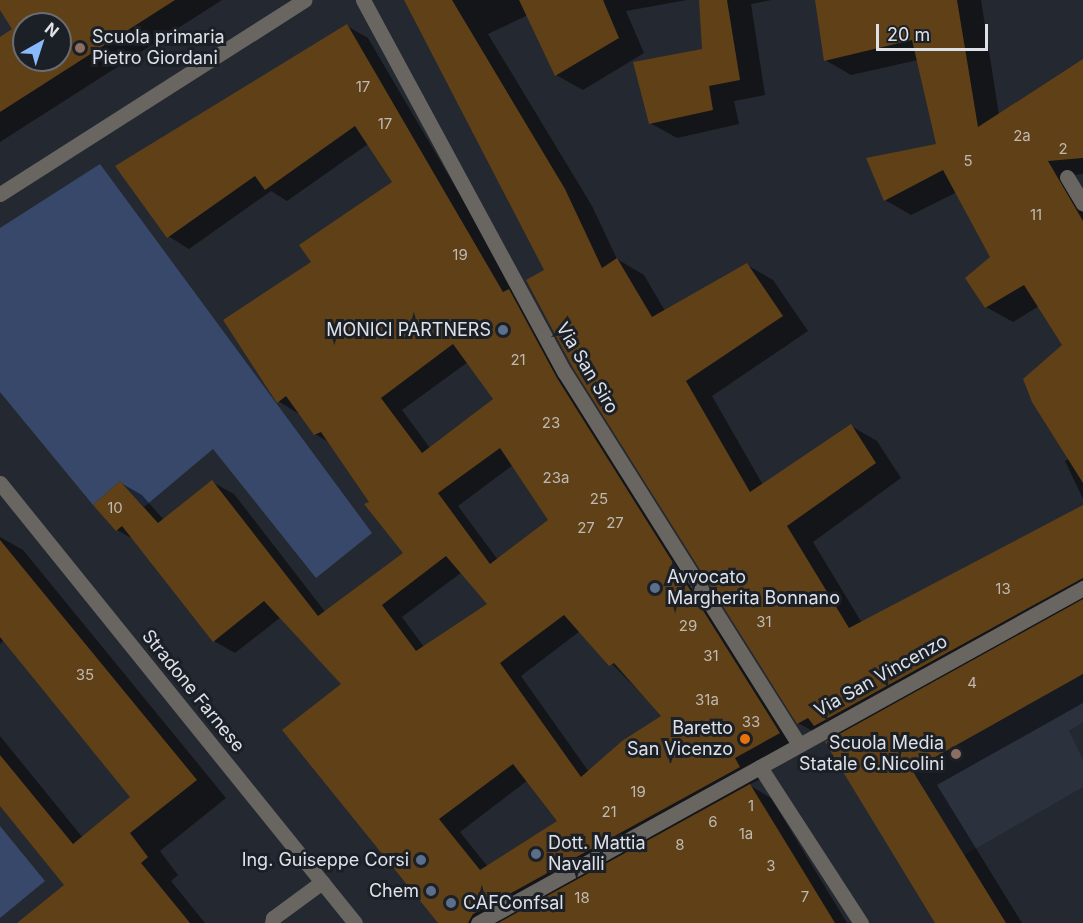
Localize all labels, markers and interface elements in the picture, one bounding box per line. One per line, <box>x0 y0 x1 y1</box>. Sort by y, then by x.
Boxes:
north arrow <box>12 12 72 72</box>
scale bar <box>879 12 992 50</box>
text: N <box>41 18 63 41</box>
text: 20 m <box>887 24 930 45</box>
place label: Scuola primaria Pietro Giordani <box>92 27 225 70</box>
marker: Scuola primaria Pietro Giordani <box>73 41 87 55</box>
house number: 17 <box>356 78 370 96</box>
house number: 17 <box>378 115 392 133</box>
house number: 2a <box>1013 127 1031 145</box>
house number: 2 <box>1058 140 1068 158</box>
house number: 5 <box>963 152 973 170</box>
house number: 11 <box>1030 206 1042 224</box>
house number: 19 <box>452 246 468 264</box>
place label: MONICI PARTNERS <box>326 319 491 341</box>
street label: Via San Siro <box>551 319 623 417</box>
marker: MONICI PARTNERS <box>496 323 510 337</box>
house number: 21 <box>510 351 526 369</box>
house number: 23 <box>542 414 560 432</box>
house number: 23a <box>543 469 569 487</box>
house number: 25 <box>590 490 608 508</box>
house number: 10 <box>107 499 123 517</box>
house number: 27 <box>606 514 624 532</box>
house number: 27 <box>577 519 595 537</box>
place label: Avvocato Margherita Bonnano <box>667 567 840 610</box>
house number: 13 <box>995 580 1011 598</box>
marker: Avvocato Margherita Bonnano <box>648 581 662 595</box>
house number: 31 <box>756 613 772 631</box>
house number: 29 <box>679 617 697 635</box>
street label: Stradone Farnese <box>137 626 249 756</box>
street label: Via San Vincenzo <box>811 631 951 721</box>
house number: 31 <box>703 647 719 665</box>
house number: 35 <box>76 666 94 684</box>
house number: 4 <box>967 674 977 692</box>
house number: 31a <box>695 691 719 709</box>
house number: 33 <box>742 713 760 731</box>
place label: Baretto San Vicenzo <box>627 718 733 760</box>
marker: Baretto San Vicenzo <box>738 732 752 746</box>
place label: Scuola Media Statale G.Nicolini <box>799 733 944 776</box>
marker: Scuola Media Statale G.Nicolini <box>949 747 963 761</box>
house number: 19 <box>630 783 646 801</box>
house number: 1 <box>748 797 754 815</box>
house number: 21 <box>601 803 617 821</box>
house number: 6 <box>708 813 718 831</box>
house number: 1a <box>739 825 753 843</box>
place label: Dott. Mattia Navalli <box>548 833 646 876</box>
house number: 8 <box>675 836 685 854</box>
marker: Dott. Mattia Navalli <box>529 847 543 861</box>
place label: Ing. Guiseppe Corsi <box>242 849 409 871</box>
marker: Ing. Guiseppe Corsi <box>414 853 428 867</box>
house number: 3 <box>766 857 776 875</box>
place label: Chem <box>369 880 419 902</box>
marker: Chem <box>424 884 438 898</box>
house number: 7 <box>801 888 809 906</box>
house number: 18 <box>574 889 590 907</box>
place label: CAFConfsal <box>463 892 564 914</box>
marker: CAFConfsal <box>444 896 458 910</box>

